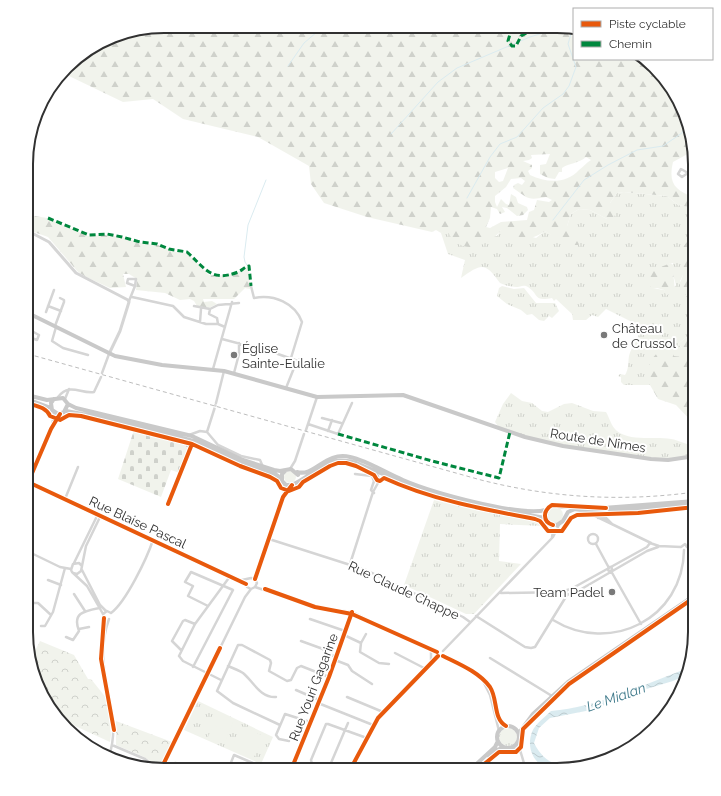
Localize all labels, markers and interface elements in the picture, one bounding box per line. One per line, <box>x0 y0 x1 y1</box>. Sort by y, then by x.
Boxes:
legend <box>573 8 713 60</box>
text: Piste cyclable <box>609 17 686 31</box>
text: Chemin <box>609 37 652 51</box>
place label: Château de Crussol <box>612 321 677 351</box>
marker: Château de Crussol <box>599 330 609 340</box>
place label: Église Sainte-Eulalie <box>242 341 325 371</box>
marker: Église Sainte-Eulalie <box>229 350 239 360</box>
street label: Route de Nîmes <box>549 426 647 455</box>
street label: Rue Blaise Pascal <box>87 493 189 552</box>
street label: Rue Claude Chappe <box>346 558 462 623</box>
place label: Team Padel <box>533 585 604 600</box>
marker: Team Padel <box>607 587 617 597</box>
street label: Rue Youri Gagarine <box>286 631 341 743</box>
water label: Le Mialan <box>584 679 648 715</box>

